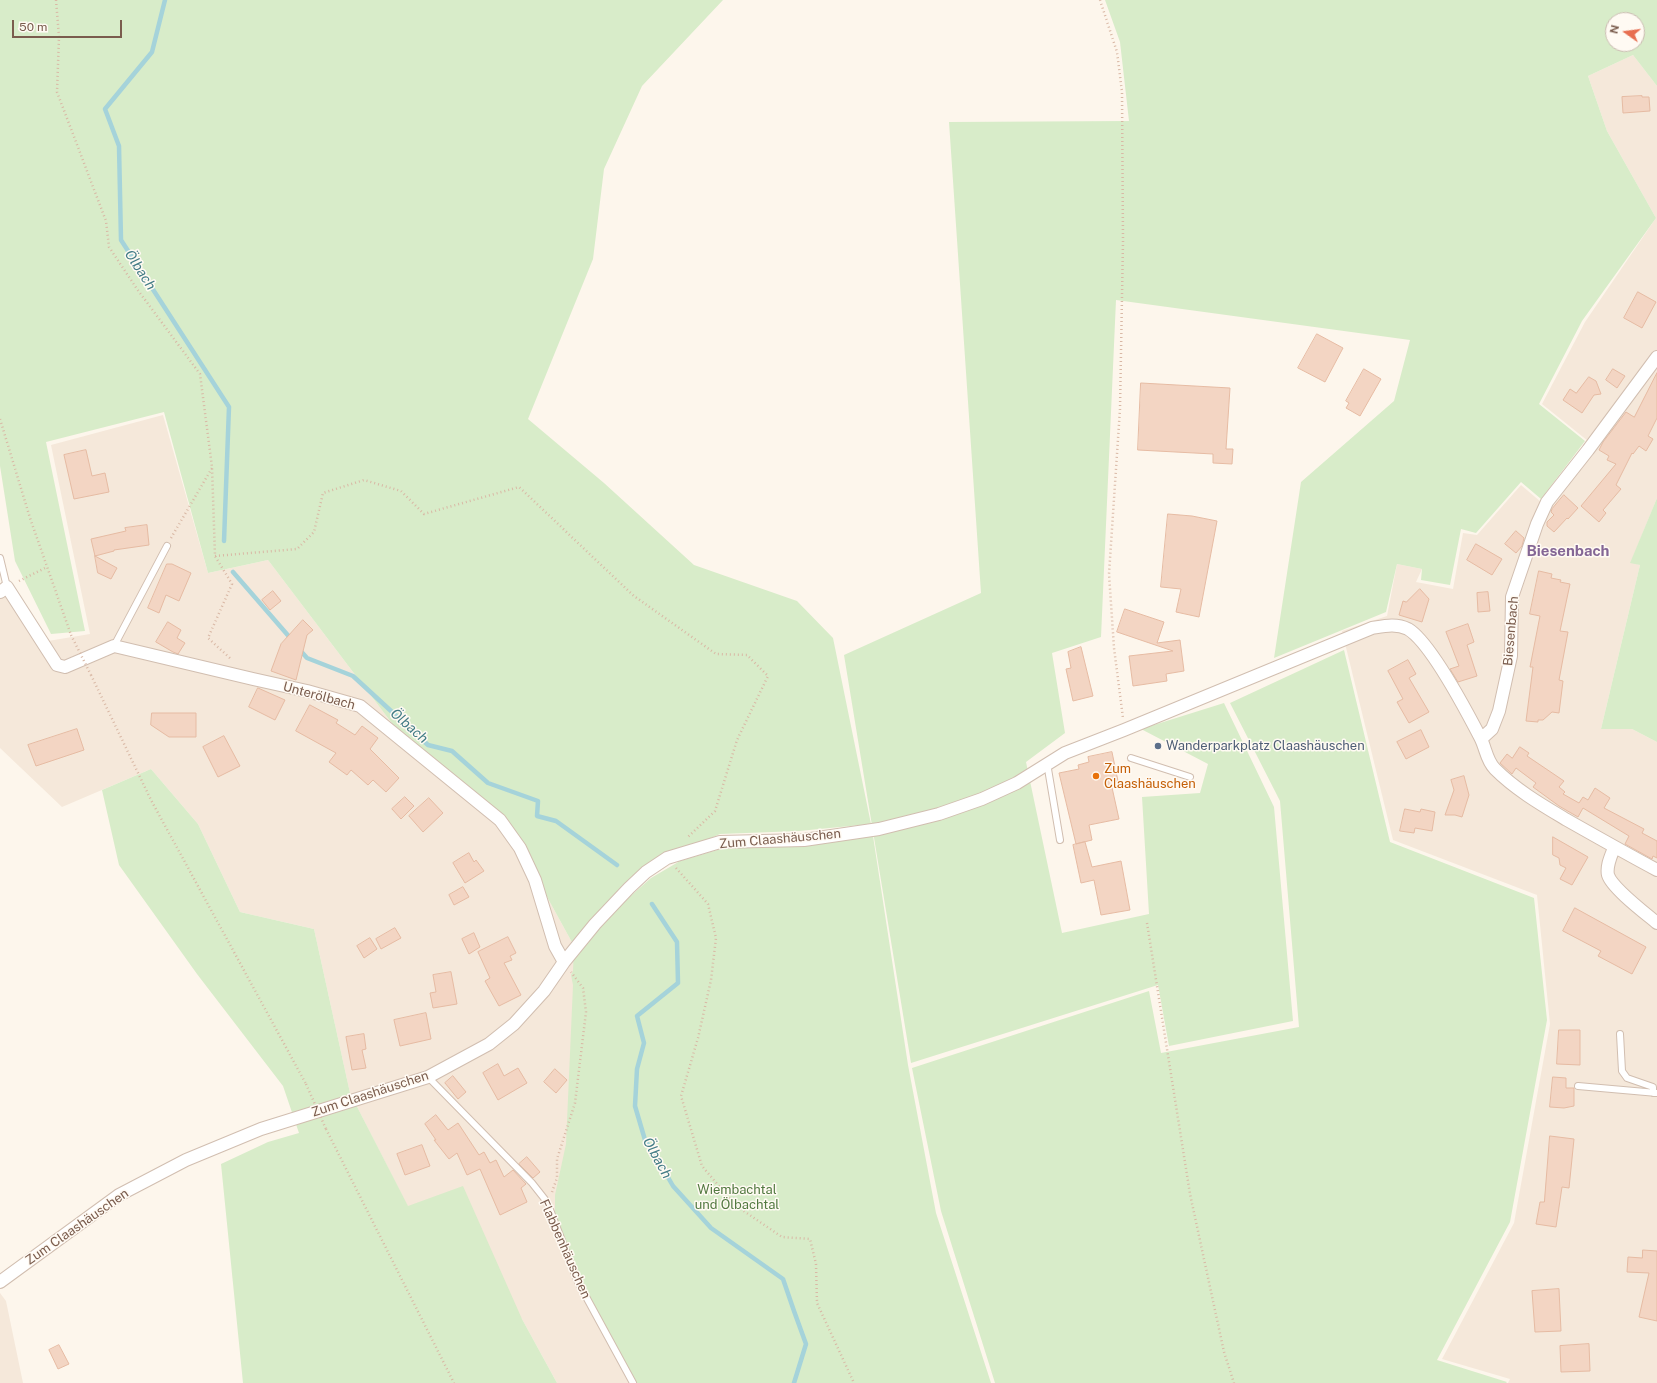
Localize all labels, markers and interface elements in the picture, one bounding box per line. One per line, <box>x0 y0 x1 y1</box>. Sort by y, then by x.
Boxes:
scale bar <box>14 12 124 38</box>
north arrow <box>1605 12 1645 52</box>
text: 50 m <box>19 20 47 34</box>
text: N <box>1607 24 1621 35</box>
water label: Ölbach <box>121 247 159 293</box>
district label: Biesenbach <box>1527 542 1609 560</box>
street label: Biesenbach <box>1500 595 1522 667</box>
street label: Unterölbach <box>281 679 357 713</box>
water label: Ölbach <box>387 705 431 747</box>
place label: Wanderparkplatz Claashäuschen <box>1166 738 1365 754</box>
marker: Wanderparkplatz Claashäuschen <box>1153 741 1163 751</box>
place label: Zum Claashäuschen <box>1104 761 1196 792</box>
marker: Zum Claashäuschen <box>1091 771 1101 781</box>
street label: Zum Claashäuschen <box>719 826 841 852</box>
street label: Zum Claashäuschen <box>310 1068 430 1120</box>
water label: Ölbach <box>639 1134 675 1182</box>
park label: Wiembachtal und Ölbachtal <box>695 1182 779 1213</box>
street label: Zum Claashäuschen <box>23 1186 131 1268</box>
street label: Flabbenhäuschen <box>536 1197 594 1301</box>

